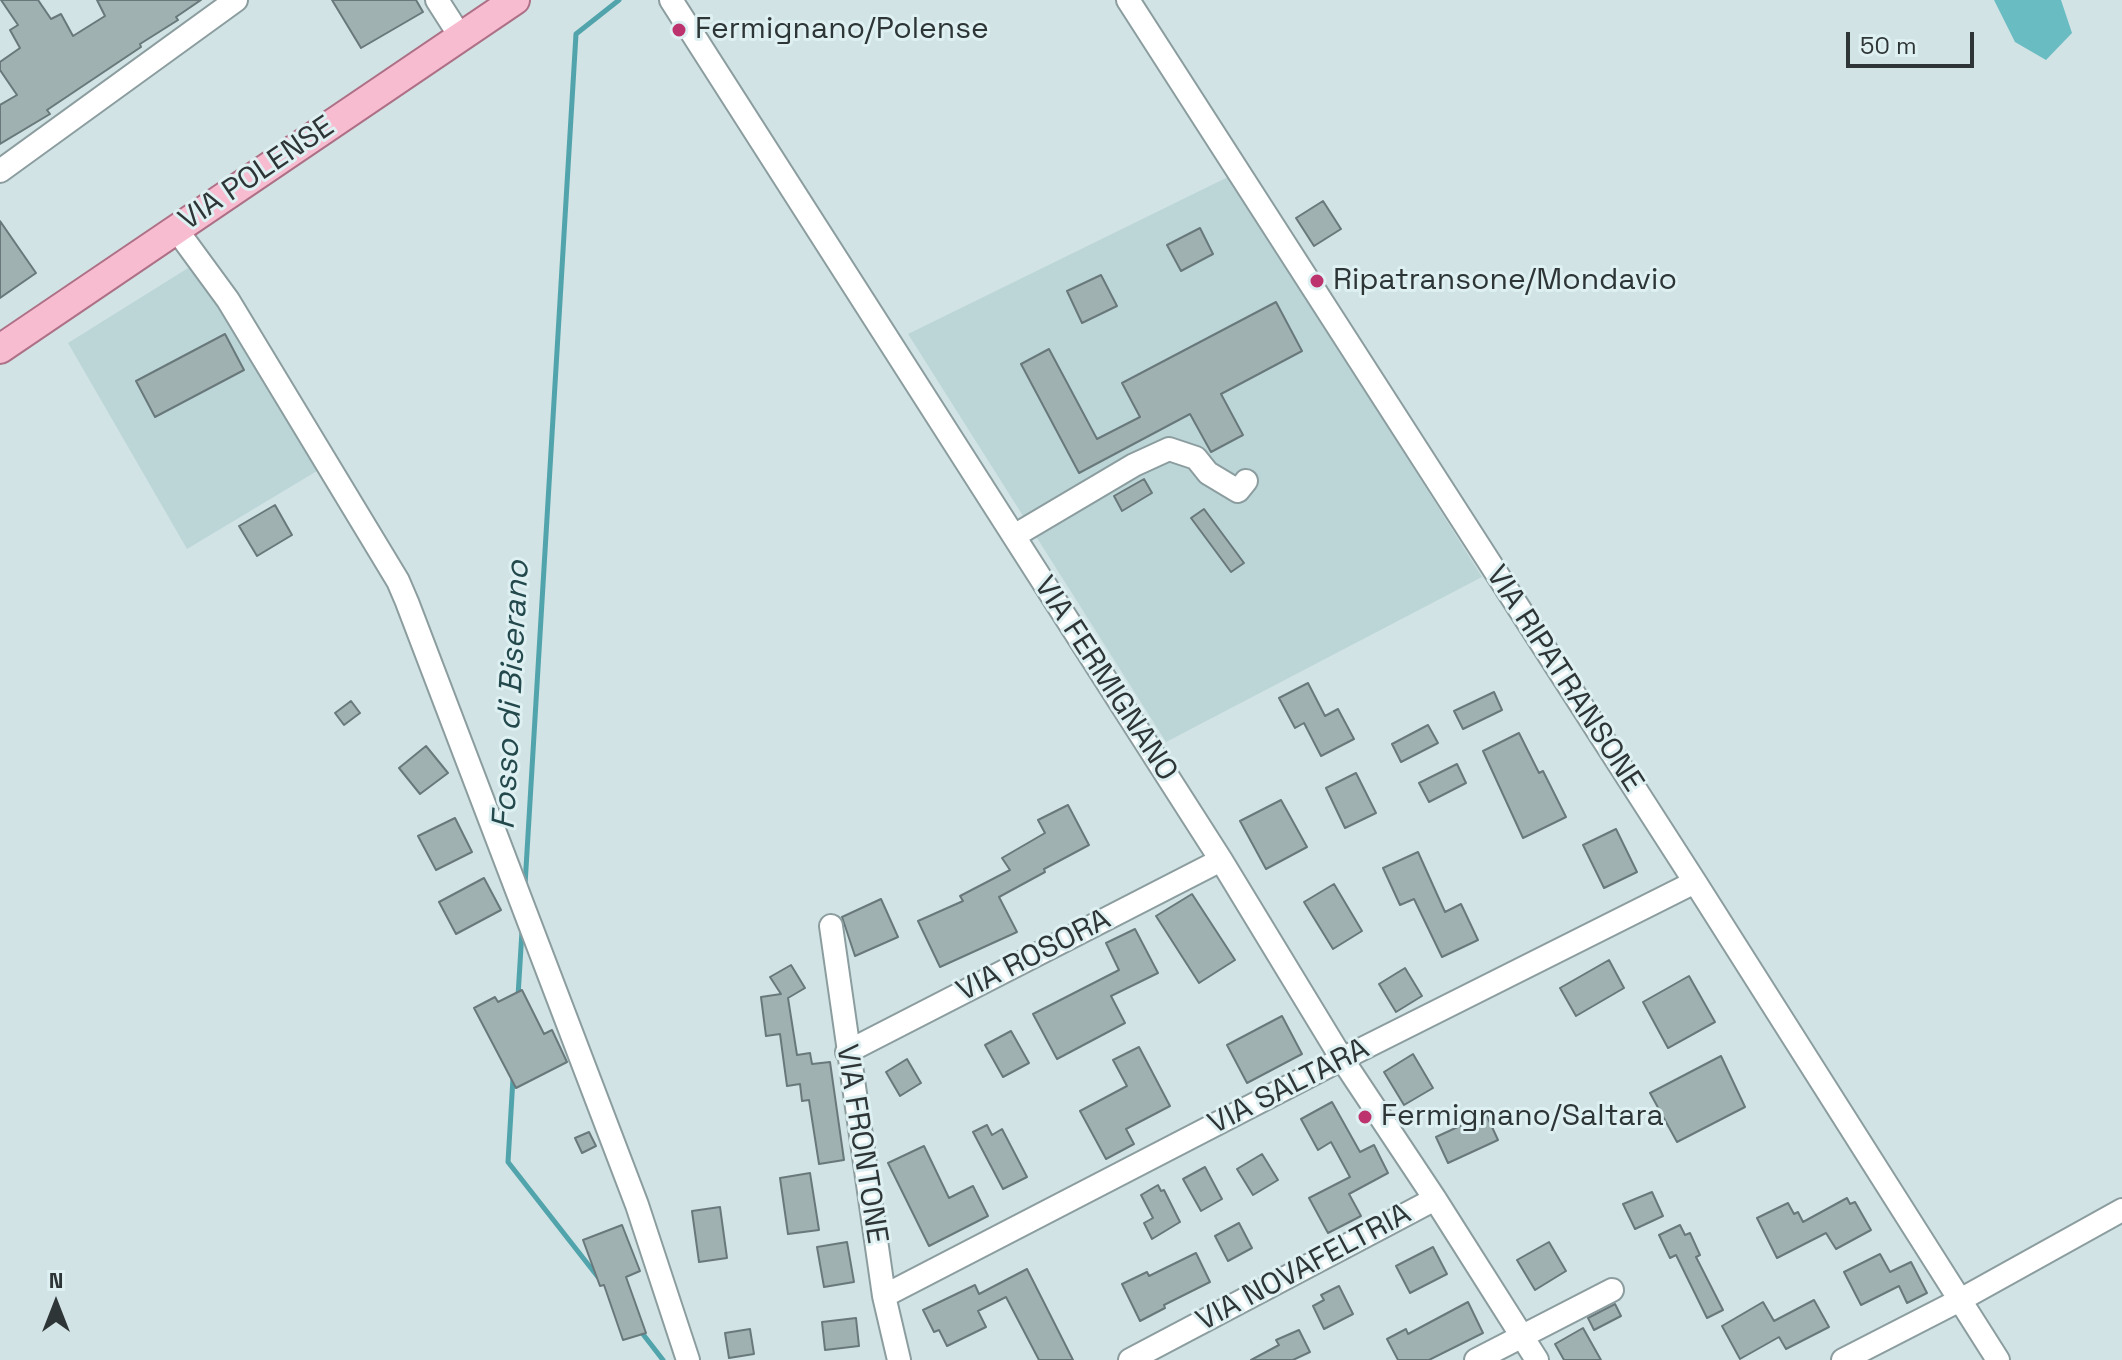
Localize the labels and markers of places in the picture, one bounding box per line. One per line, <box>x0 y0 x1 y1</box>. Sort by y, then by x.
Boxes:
place label: Fermignano/Polense <box>695 12 989 48</box>
marker: Fermignano/Polense <box>670 21 688 39</box>
place label: Ripatransone/Mondavio <box>1333 263 1677 299</box>
marker: Ripatransone/Mondavio <box>1308 272 1326 290</box>
place label: Fermignano/Saltara <box>1381 1099 1664 1135</box>
marker: Fermignano/Saltara <box>1356 1108 1374 1126</box>

